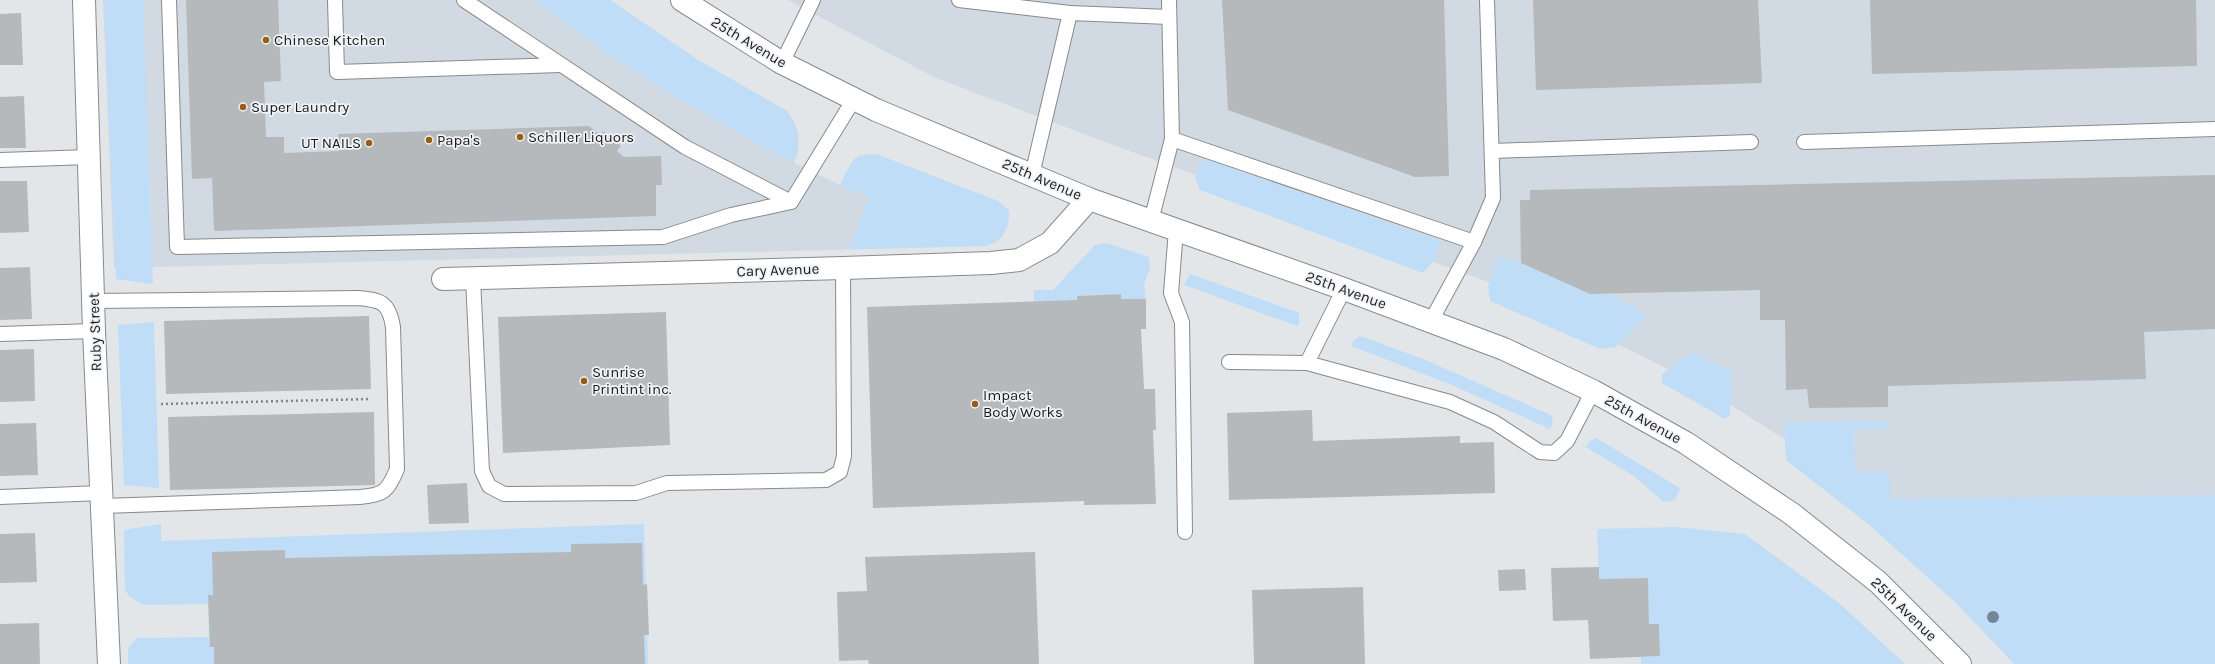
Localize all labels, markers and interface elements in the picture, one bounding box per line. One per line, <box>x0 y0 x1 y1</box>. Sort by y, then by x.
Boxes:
street label: 25th Avenue <box>708 12 790 72</box>
place label: Chinese Kitchen <box>274 31 385 49</box>
marker: Chinese Kitchen <box>261 35 271 45</box>
place label: Super Laundry <box>251 98 349 116</box>
marker: Super Laundry <box>238 102 248 112</box>
place label: Schiller Liquors <box>528 128 634 146</box>
place label: Papa's <box>437 131 481 149</box>
marker: Schiller Liquors <box>515 132 525 142</box>
place label: UT NAILS <box>301 134 361 152</box>
marker: Papa's <box>424 135 434 145</box>
marker: UT NAILS <box>364 138 374 148</box>
street label: 25th Avenue <box>999 154 1085 204</box>
street label: Cary Avenue <box>736 260 820 280</box>
street label: 25th Avenue <box>1303 267 1389 313</box>
street label: Ruby Street <box>85 292 105 372</box>
place label: Sunrise Printint inc. <box>592 363 672 398</box>
marker: Sunrise Printint inc. <box>579 376 589 386</box>
place label: Impact Body Works <box>983 386 1063 421</box>
street label: 25th Avenue <box>1602 391 1684 447</box>
marker: Impact Body Works <box>970 399 980 409</box>
street label: 25th Avenue <box>1867 573 1941 645</box>

